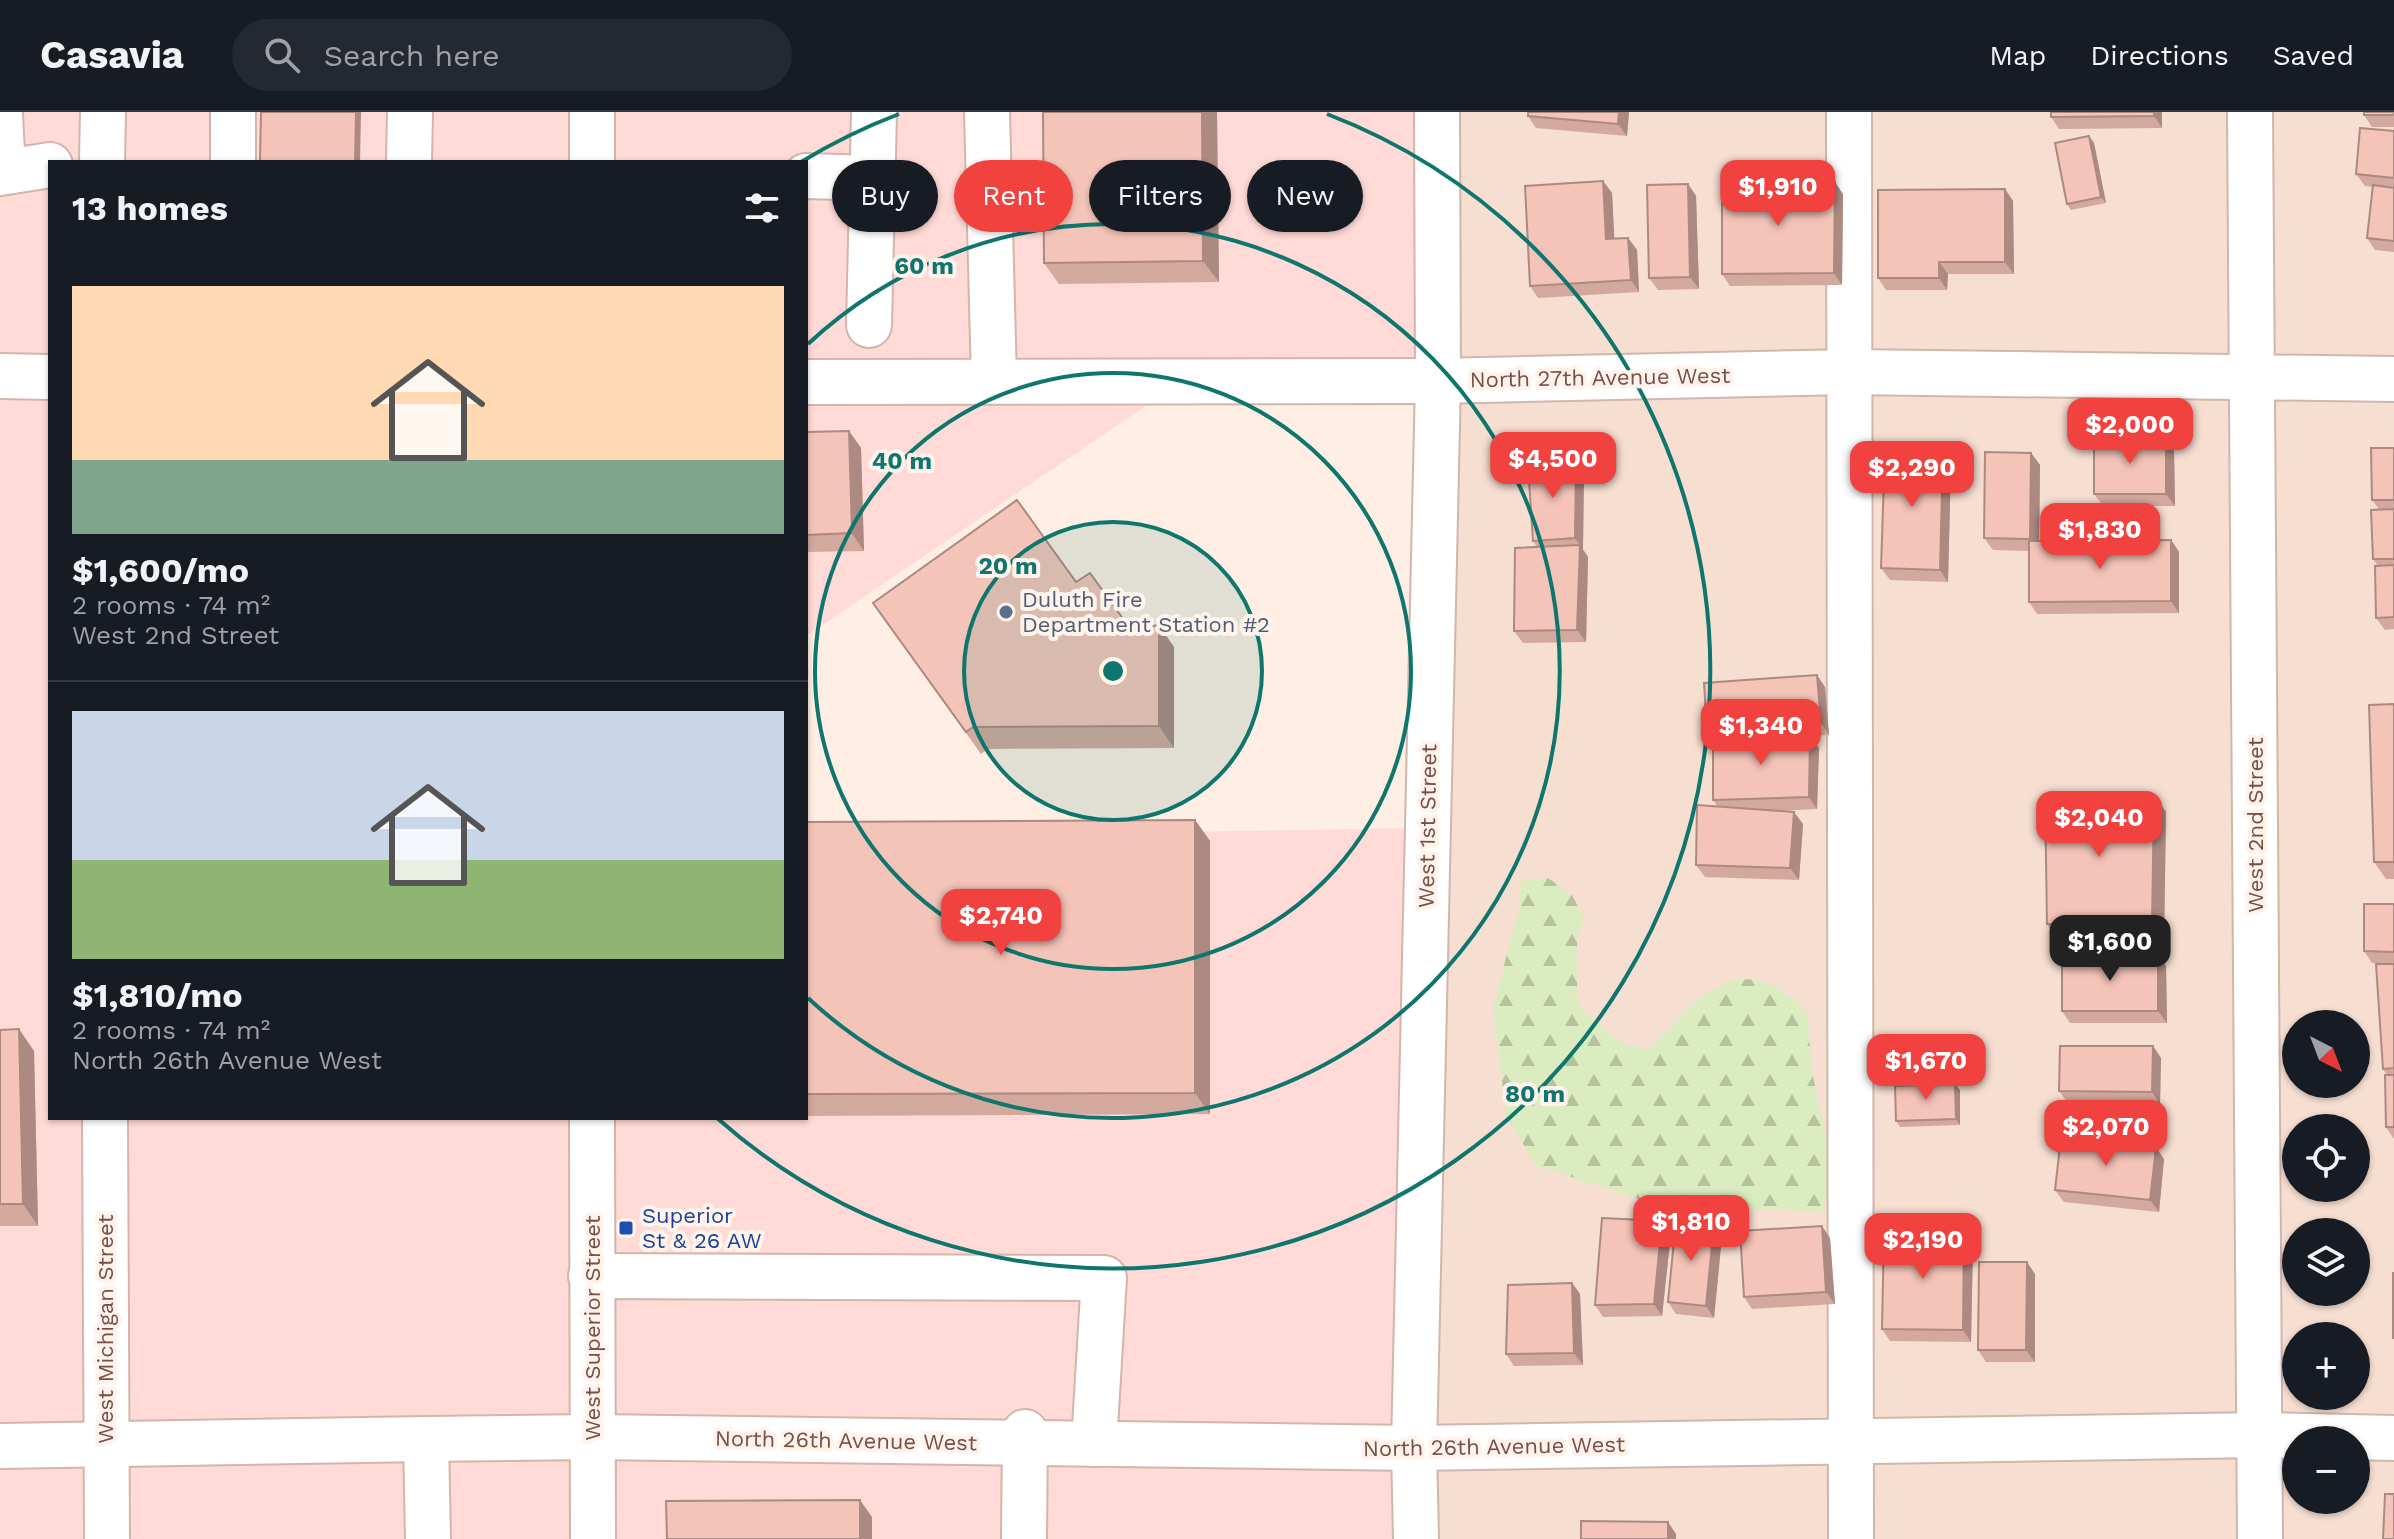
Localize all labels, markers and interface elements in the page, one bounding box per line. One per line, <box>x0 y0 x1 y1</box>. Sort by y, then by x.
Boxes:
search box <box>232 19 792 91</box>
text: Casavia <box>40 33 184 77</box>
icon: search <box>260 33 304 77</box>
text: Search here <box>324 38 500 73</box>
text: Map <box>1989 39 2046 72</box>
text: Directions <box>2090 39 2229 72</box>
text: Saved <box>2273 39 2354 72</box>
chip: Buy <box>832 160 938 232</box>
chip: Rent <box>954 160 1073 232</box>
chip: Filters <box>1089 160 1231 232</box>
chip: New <box>1247 160 1363 232</box>
pin: $1,910 <box>1713 160 1843 228</box>
text: $1,910 <box>1738 171 1818 201</box>
icon: filters <box>740 186 784 230</box>
text: 13 homes <box>72 188 228 228</box>
text: 60 m <box>894 252 954 280</box>
icon: home <box>356 338 500 482</box>
street label: North 27th Avenue West <box>1469 363 1731 392</box>
pin: $2,000 <box>2065 398 2195 466</box>
text: $2,000 <box>2085 409 2175 439</box>
pin: $4,500 <box>1488 432 1618 500</box>
pin: $2,290 <box>1847 441 1977 509</box>
text: $4,500 <box>1508 443 1598 473</box>
text: 40 m <box>872 447 932 475</box>
text: $2,290 <box>1868 452 1956 482</box>
pin: $1,830 <box>2035 503 2165 571</box>
text: $1,830 <box>2058 514 2142 544</box>
text: $1,600/mo <box>72 550 249 590</box>
text: 20 m <box>978 552 1038 580</box>
place label: Duluth Fire Department Station #2 <box>1022 587 1270 637</box>
text: 2 rooms · 74 m² <box>72 590 270 620</box>
marker: Duluth Fire Department Station #2 <box>997 603 1015 621</box>
text: West 2nd Street <box>72 620 279 650</box>
centre of rings <box>1099 657 1127 685</box>
pin: $1,340 <box>1696 699 1826 767</box>
text: $1,340 <box>1719 710 1803 740</box>
street label: West 2nd Street <box>2243 737 2268 913</box>
street label: West 1st Street <box>1414 744 1441 908</box>
icon: home <box>356 763 500 907</box>
pin: $2,040 <box>2034 791 2164 859</box>
text: $2,040 <box>2054 802 2144 832</box>
pin: $2,740 <box>936 889 1066 957</box>
text: $2,740 <box>959 900 1043 930</box>
pin: $1,600 <box>2045 915 2175 983</box>
text: $1,600 <box>2068 926 2152 956</box>
text: $1,810/mo <box>72 975 243 1015</box>
north arrow <box>2282 1010 2370 1098</box>
map controls <box>2282 1010 2370 1514</box>
text: 2 rooms · 74 m² <box>72 1015 270 1045</box>
pin: $1,670 <box>1861 1034 1991 1102</box>
text: North 26th Avenue West <box>72 1045 382 1075</box>
text: $1,670 <box>1885 1045 1967 1075</box>
text: 80 m <box>1505 1080 1565 1108</box>
pin: $2,070 <box>2041 1100 2171 1168</box>
text: $2,070 <box>2062 1111 2150 1141</box>
button: locate <box>2282 1114 2370 1202</box>
pin: $1,810 <box>1626 1195 1756 1263</box>
place label: Superior St & 26 AW <box>642 1203 762 1253</box>
text: $1,810 <box>1651 1206 1731 1236</box>
pin: $2,190 <box>1858 1213 1988 1281</box>
street label: West Michigan Street <box>93 1214 118 1444</box>
street label: West Superior Street <box>580 1215 605 1441</box>
button: layers <box>2282 1218 2370 1306</box>
marker: Superior St & 26 AW <box>617 1219 635 1237</box>
text: $2,190 <box>1882 1224 1964 1254</box>
button: + <box>2282 1322 2370 1410</box>
street label: North 26th Avenue West <box>715 1426 977 1455</box>
button: − <box>2282 1426 2370 1514</box>
street label: North 26th Avenue West <box>1363 1432 1625 1461</box>

